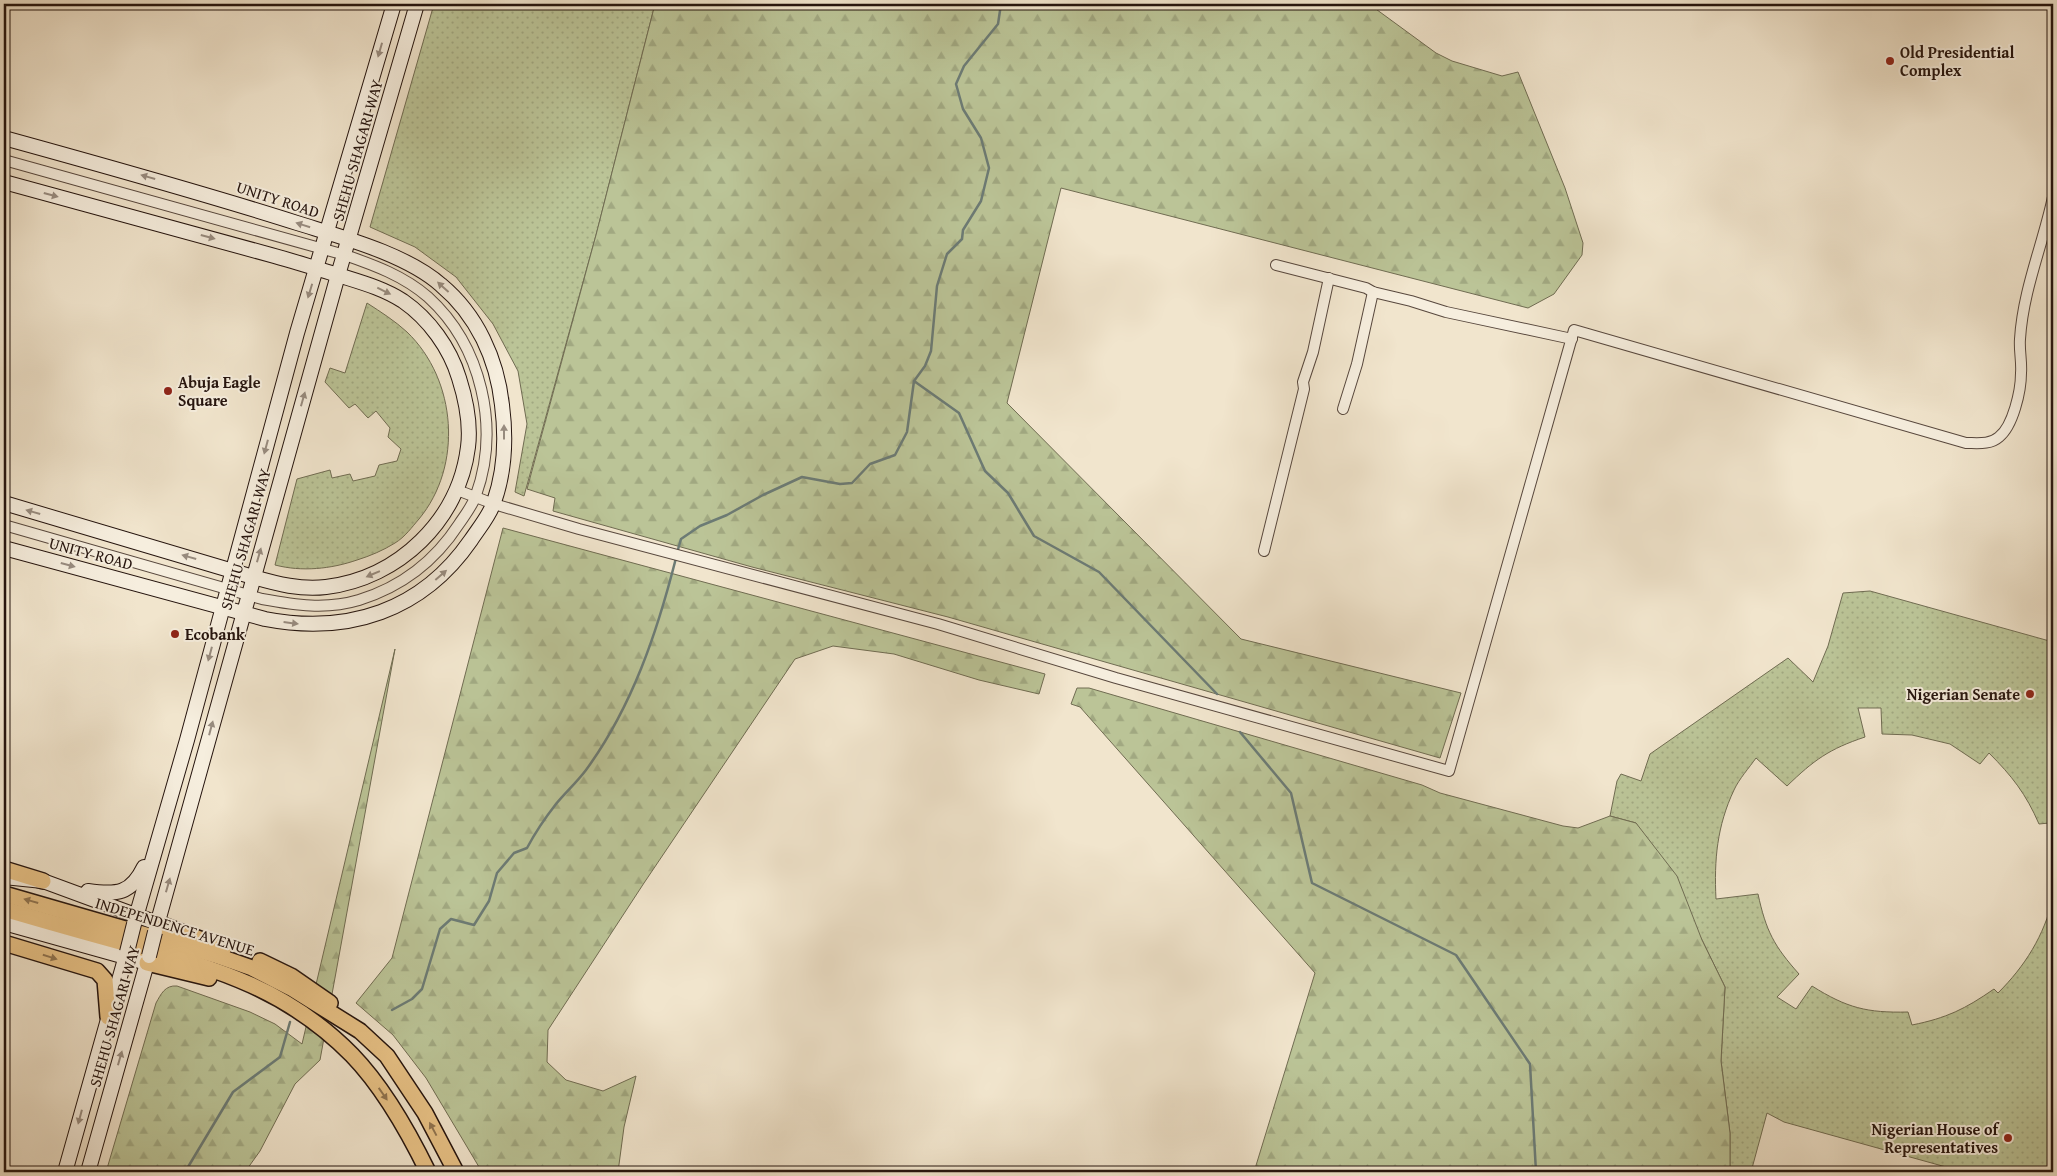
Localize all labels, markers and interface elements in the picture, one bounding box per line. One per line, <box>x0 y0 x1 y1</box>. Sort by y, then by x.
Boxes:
place label: Old Presidential Complex <box>1900 40 2015 82</box>
one-way arrow <box>375 43 383 58</box>
marker: Old Presidential Complex <box>1884 55 1896 67</box>
street label: SHEHU SHAGARI WAY <box>325 76 389 224</box>
one-way arrow <box>140 173 155 181</box>
street label: UNITY ROAD <box>233 174 323 224</box>
one-way arrow <box>43 191 58 199</box>
one-way arrow <box>295 221 310 228</box>
one-way arrow <box>200 233 215 241</box>
one-way arrow <box>438 281 450 293</box>
one-way arrow <box>305 283 313 298</box>
one-way arrow <box>376 287 391 295</box>
place label: Abuja Eagle Square <box>178 370 261 412</box>
marker: Abuja Eagle Square <box>162 385 174 397</box>
one-way arrow <box>299 391 307 406</box>
one-way arrow <box>500 424 508 440</box>
one-way arrow <box>262 440 270 455</box>
street label: SHEHU SHAGARI WAY <box>213 465 277 613</box>
one-way arrow <box>26 508 41 516</box>
street label: UNITY ROAD <box>46 530 136 576</box>
one-way arrow <box>255 547 263 563</box>
one-way arrow <box>182 553 197 561</box>
one-way arrow <box>60 562 75 570</box>
one-way arrow <box>365 570 380 578</box>
one-way arrow <box>434 570 447 581</box>
one-way arrow <box>283 619 299 627</box>
place label: Ecobank <box>185 622 246 646</box>
marker: Ecobank <box>169 628 181 640</box>
one-way arrow <box>205 647 213 662</box>
place label: Nigerian Senate <box>1907 682 2020 706</box>
marker: Nigerian Senate <box>2024 688 2036 700</box>
one-way arrow <box>208 721 216 736</box>
one-way arrow <box>164 878 172 893</box>
street label: INDEPENDENCE AVENUE <box>93 890 257 962</box>
one-way arrow <box>24 897 39 905</box>
street label: SHEHU SHAGARI WAY <box>82 942 146 1090</box>
one-way arrow <box>43 953 58 961</box>
one-way arrow <box>117 1050 125 1065</box>
one-way arrow <box>378 1088 388 1101</box>
one-way arrow <box>76 1109 84 1124</box>
place label: Nigerian House of Representatives <box>1871 1117 2000 1159</box>
one-way arrow <box>429 1122 437 1137</box>
marker: Nigerian House of Representatives <box>2002 1132 2014 1144</box>

